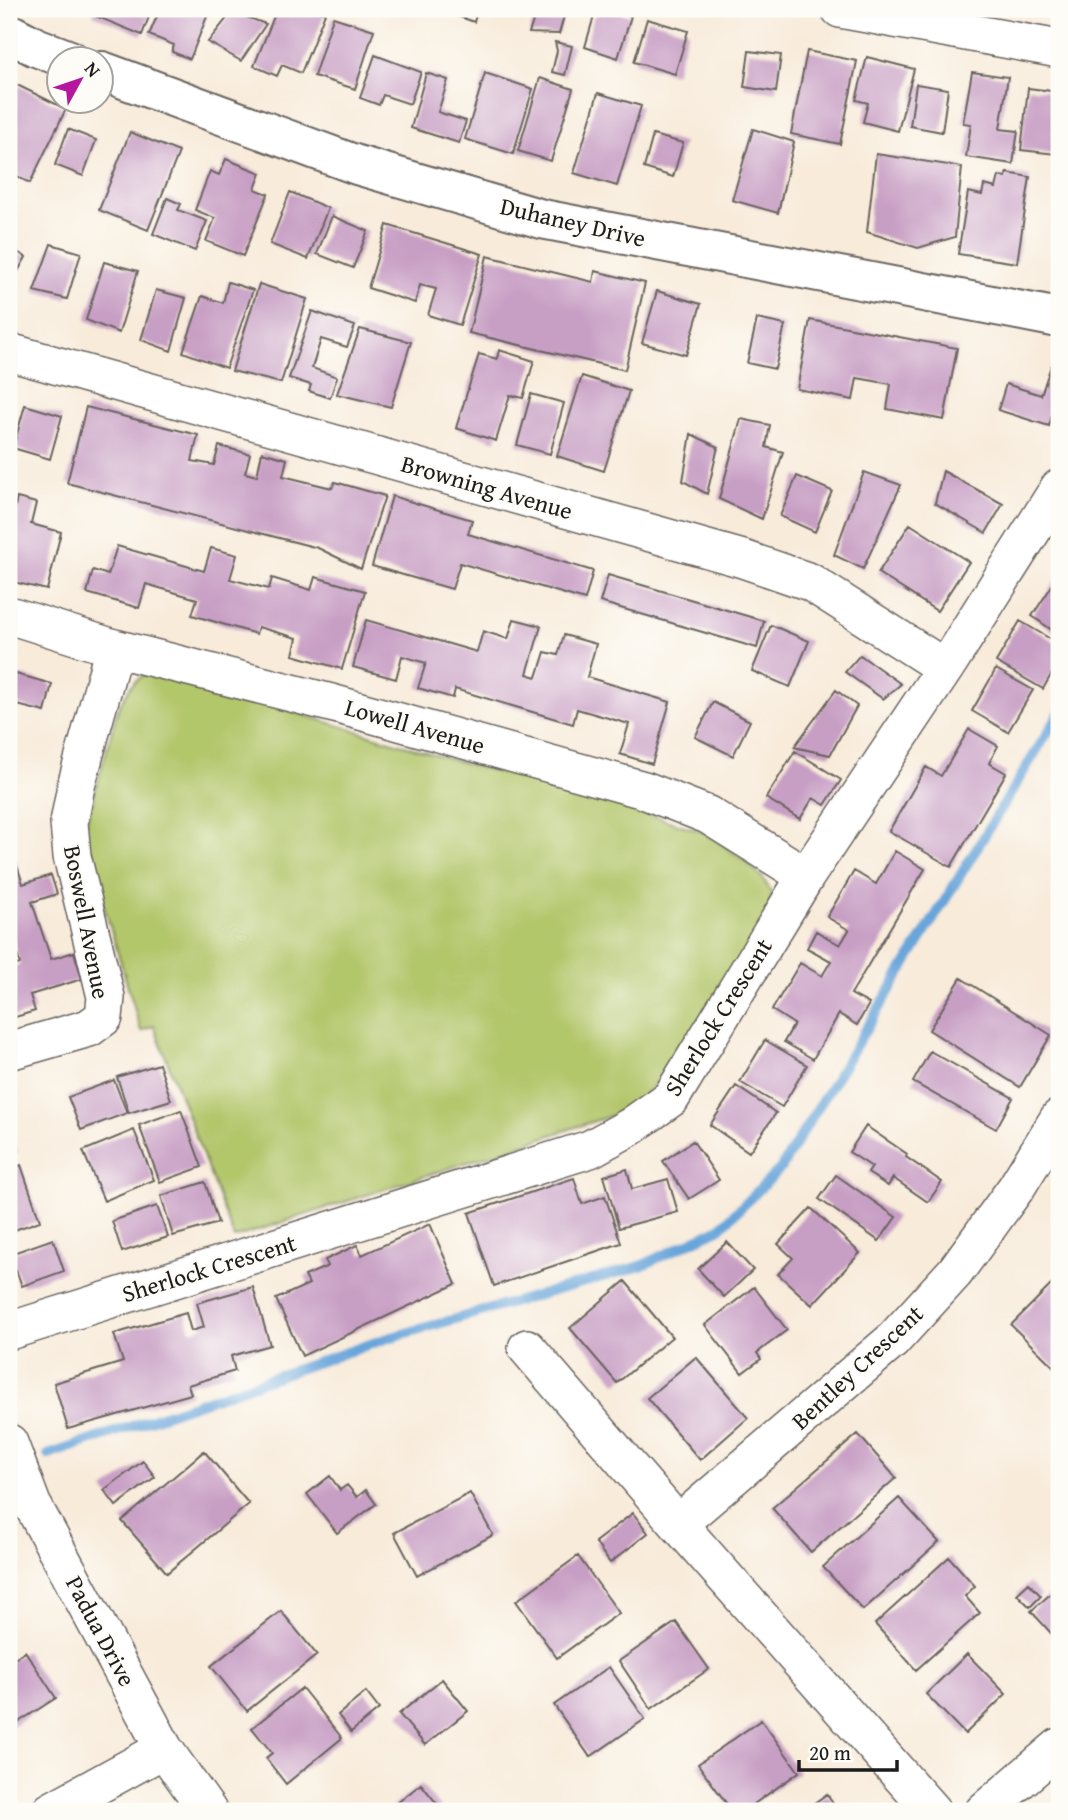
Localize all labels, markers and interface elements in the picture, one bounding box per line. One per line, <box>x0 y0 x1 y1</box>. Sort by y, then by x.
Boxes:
north arrow <box>46 46 116 116</box>
text: N <box>78 55 108 83</box>
street label: Duhaney Drive <box>497 188 649 256</box>
street label: Browning Avenue <box>397 446 577 528</box>
street label: Lowell Avenue <box>341 689 489 763</box>
street label: Boswell Avenue <box>55 842 119 1002</box>
street label: Sherlock Crescent <box>655 931 781 1103</box>
street label: Sherlock Crescent <box>118 1225 301 1311</box>
street label: Bentley Crescent <box>783 1296 931 1438</box>
street label: Padua Drive <box>57 1570 145 1692</box>
scale bar <box>799 1729 897 1773</box>
text: 20 m <box>809 1737 851 1768</box>

